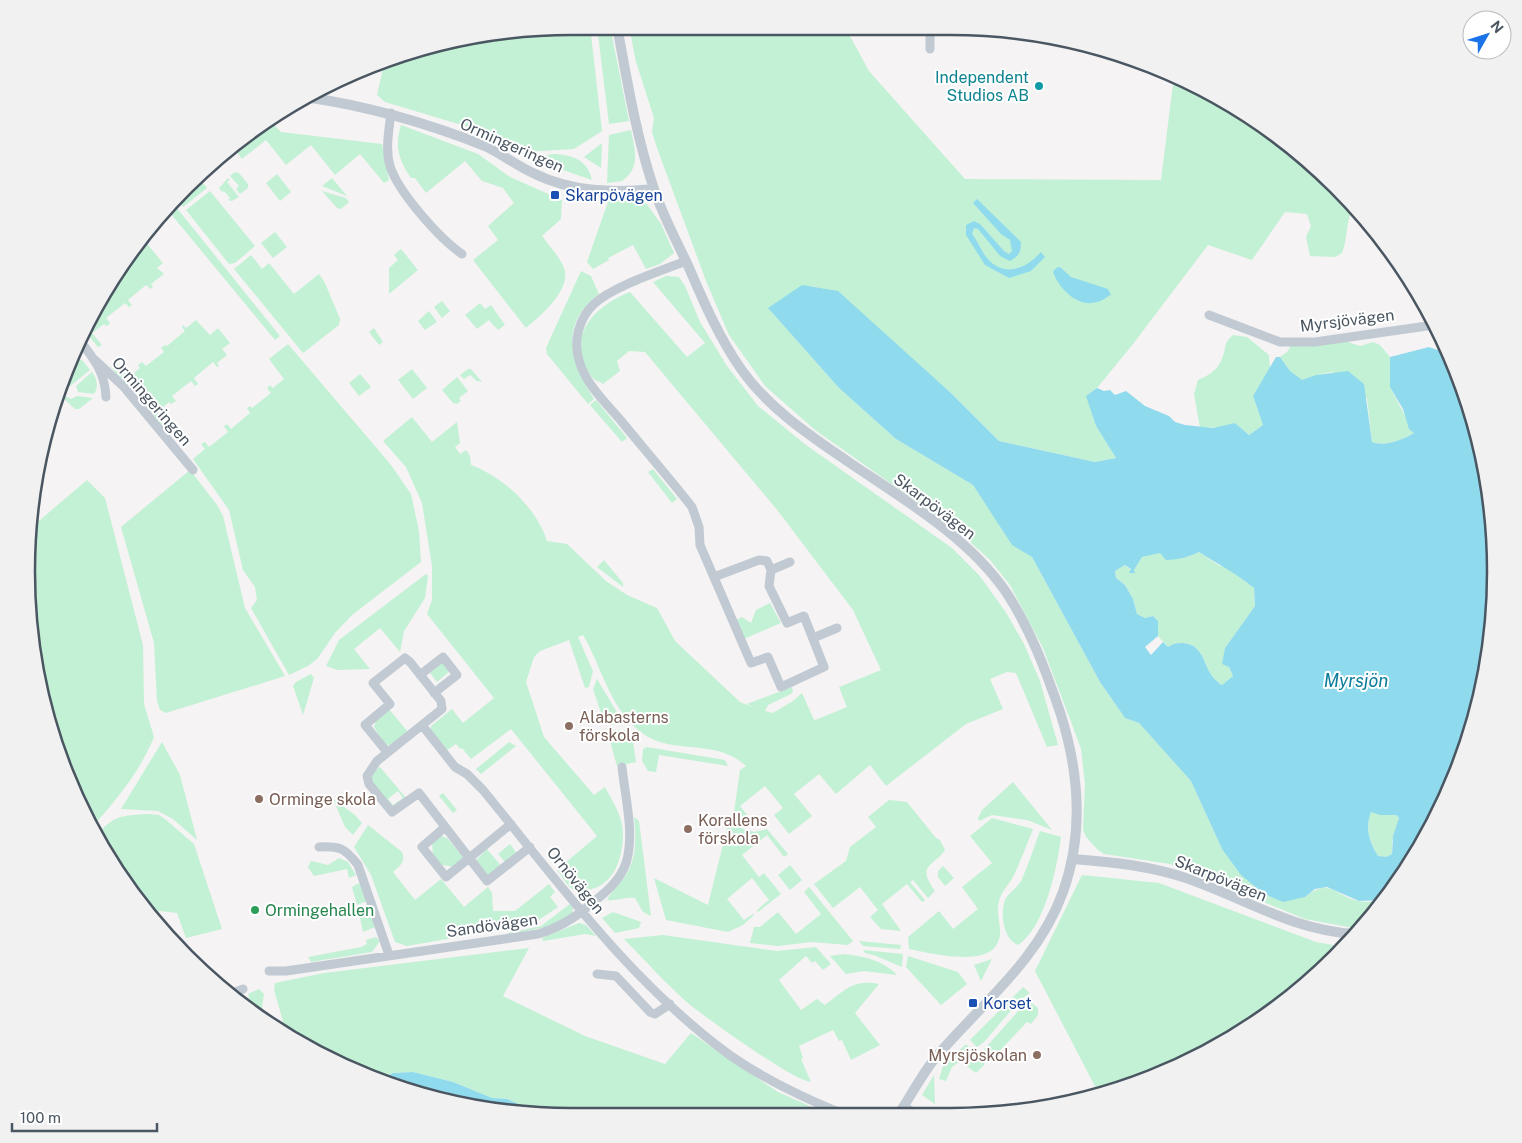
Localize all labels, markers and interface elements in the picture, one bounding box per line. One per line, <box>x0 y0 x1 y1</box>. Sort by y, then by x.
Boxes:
north arrow <box>1462 10 1512 60</box>
text: N <box>1487 18 1507 36</box>
place label: Independent Studios AB <box>935 68 1029 105</box>
marker: Independent Studios AB <box>1033 80 1045 92</box>
street label: Ormingeringen <box>457 114 567 177</box>
place label: Skarpövägen <box>565 186 663 205</box>
marker: Skarpövägen <box>549 189 561 201</box>
street label: Myrsjövägen <box>1299 305 1395 336</box>
street label: Ormingeringen <box>108 353 195 450</box>
street label: Skarpövägen <box>890 469 979 543</box>
water label: Myrsjön <box>1324 670 1388 691</box>
place label: Alabasterns förskola <box>579 708 669 745</box>
marker: Alabasterns förskola <box>563 720 575 732</box>
place label: Orminge skola <box>269 790 376 809</box>
marker: Orminge skola <box>253 793 265 805</box>
place label: Korallens förskola <box>698 811 768 848</box>
marker: Korallens förskola <box>682 823 694 835</box>
street label: Ornövägen <box>543 843 608 918</box>
street label: Skarpövägen <box>1172 851 1270 906</box>
place label: Ormingehallen <box>265 901 374 920</box>
marker: Ormingehallen <box>249 904 261 916</box>
street label: Sandövägen <box>445 910 539 941</box>
place label: Korset <box>983 994 1032 1013</box>
marker: Korset <box>967 997 979 1009</box>
place label: Myrsjöskolan <box>928 1046 1027 1065</box>
marker: Myrsjöskolan <box>1031 1049 1043 1061</box>
scale bar <box>12 1100 158 1132</box>
text: 100 m <box>20 1109 61 1126</box>

